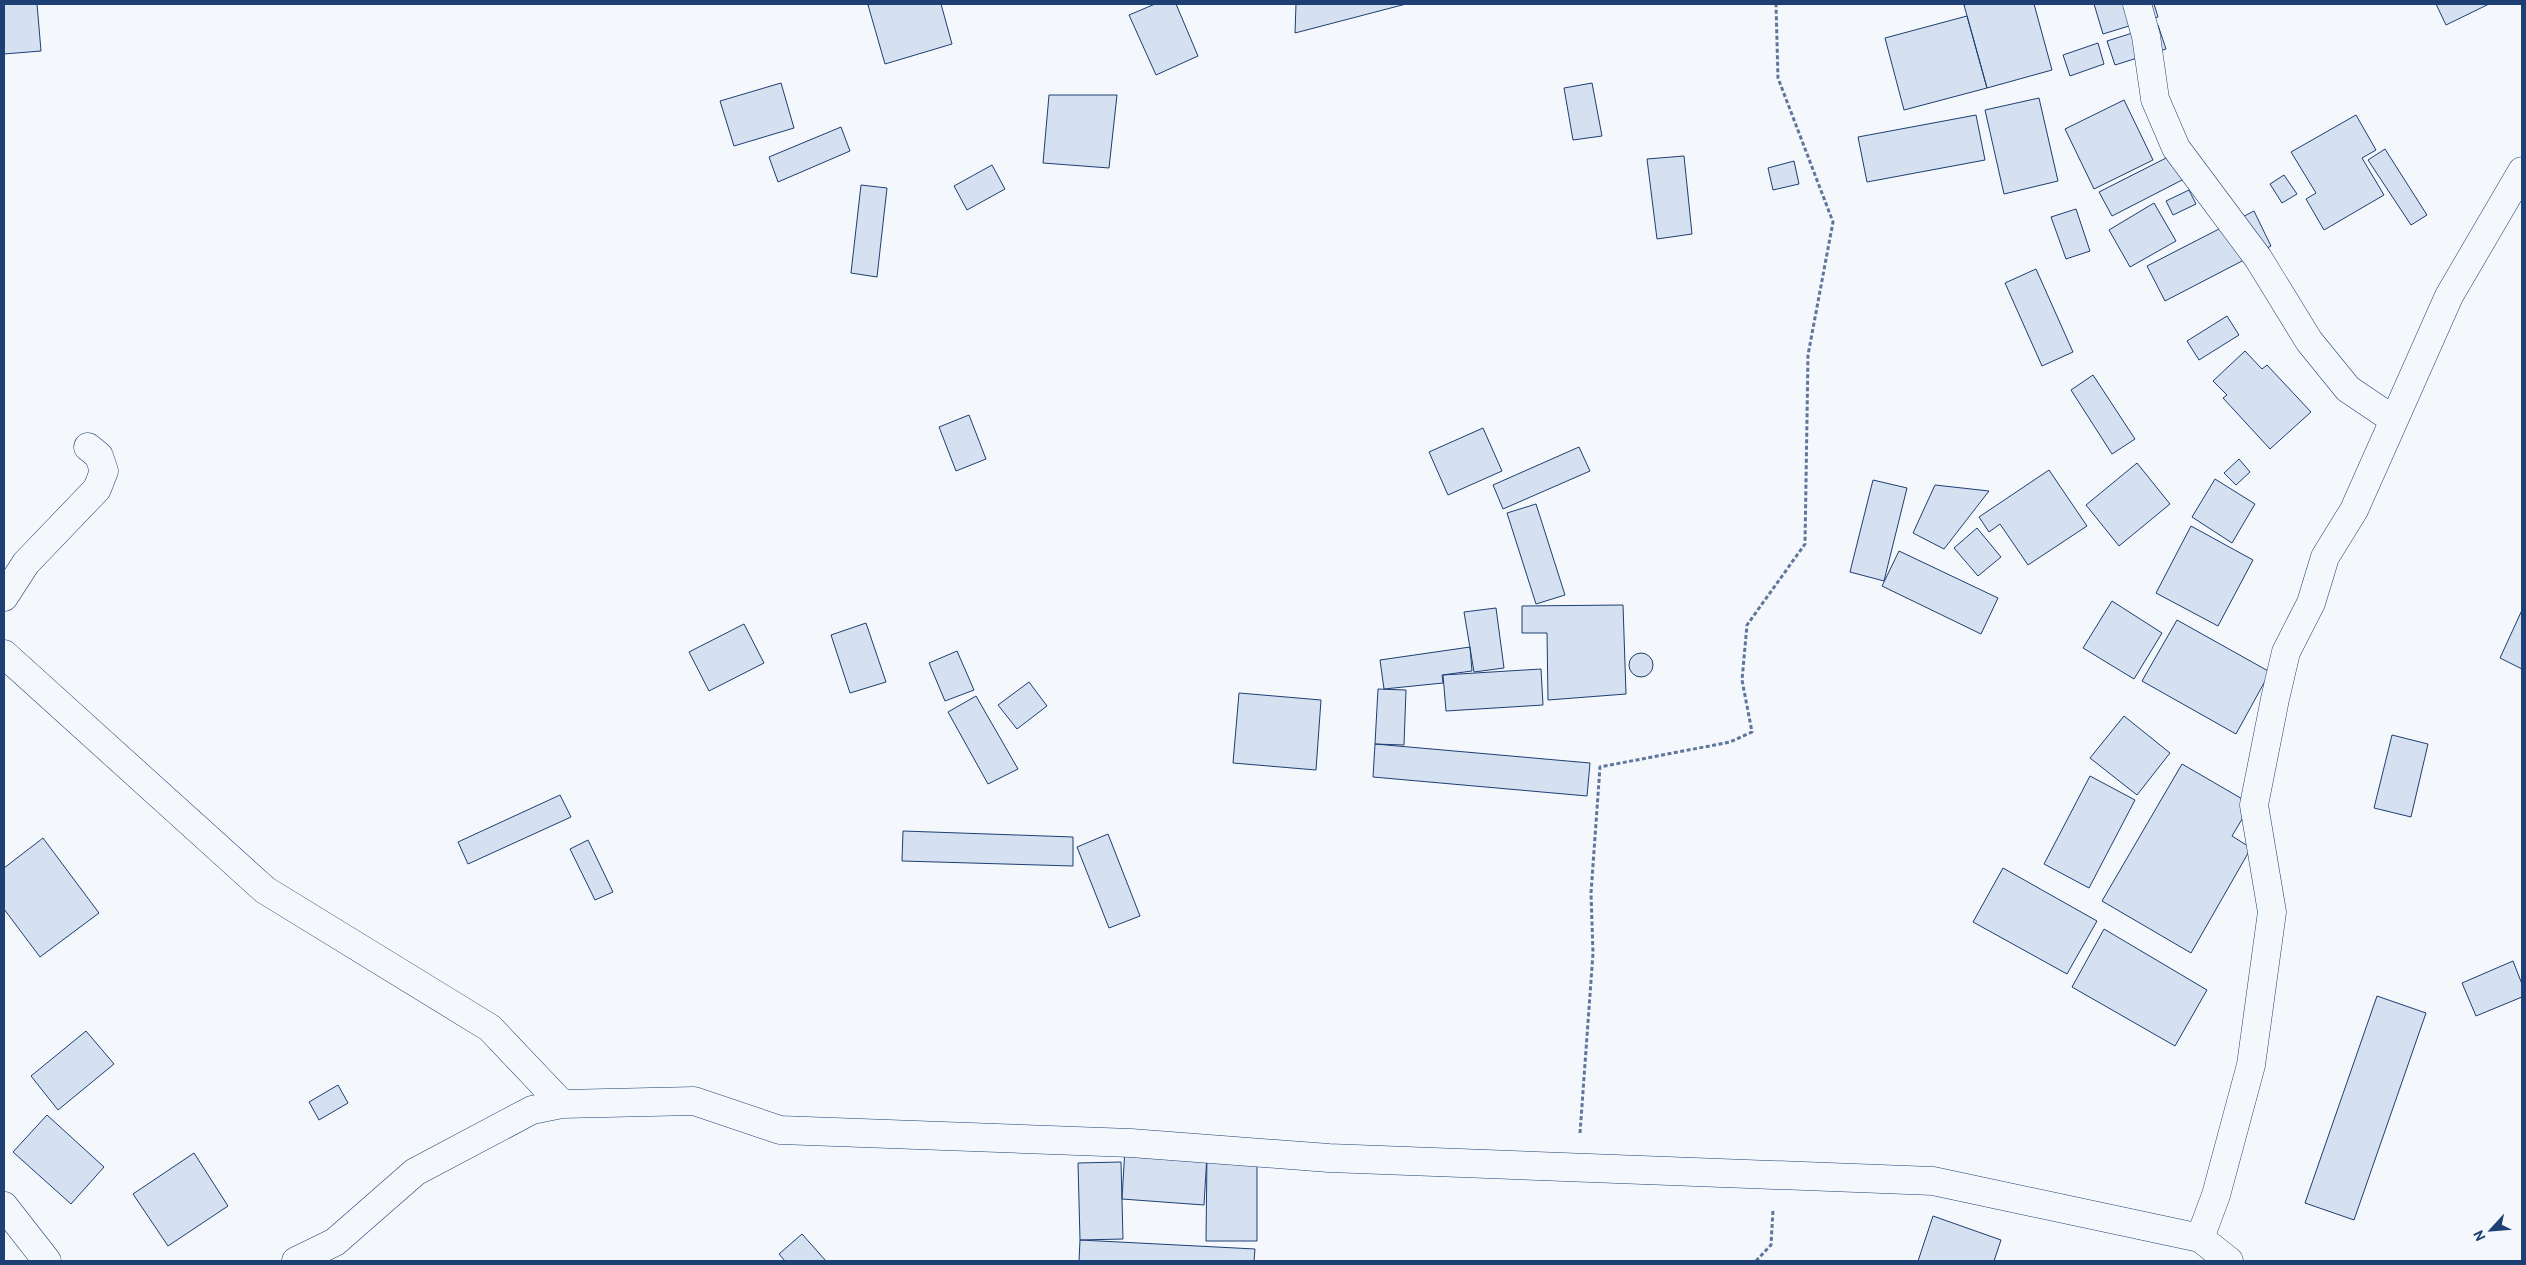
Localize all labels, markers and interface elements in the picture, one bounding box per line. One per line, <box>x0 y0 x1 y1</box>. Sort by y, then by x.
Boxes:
north arrow <box>2466 1205 2516 1255</box>
text: N <box>2471 1227 2491 1243</box>

